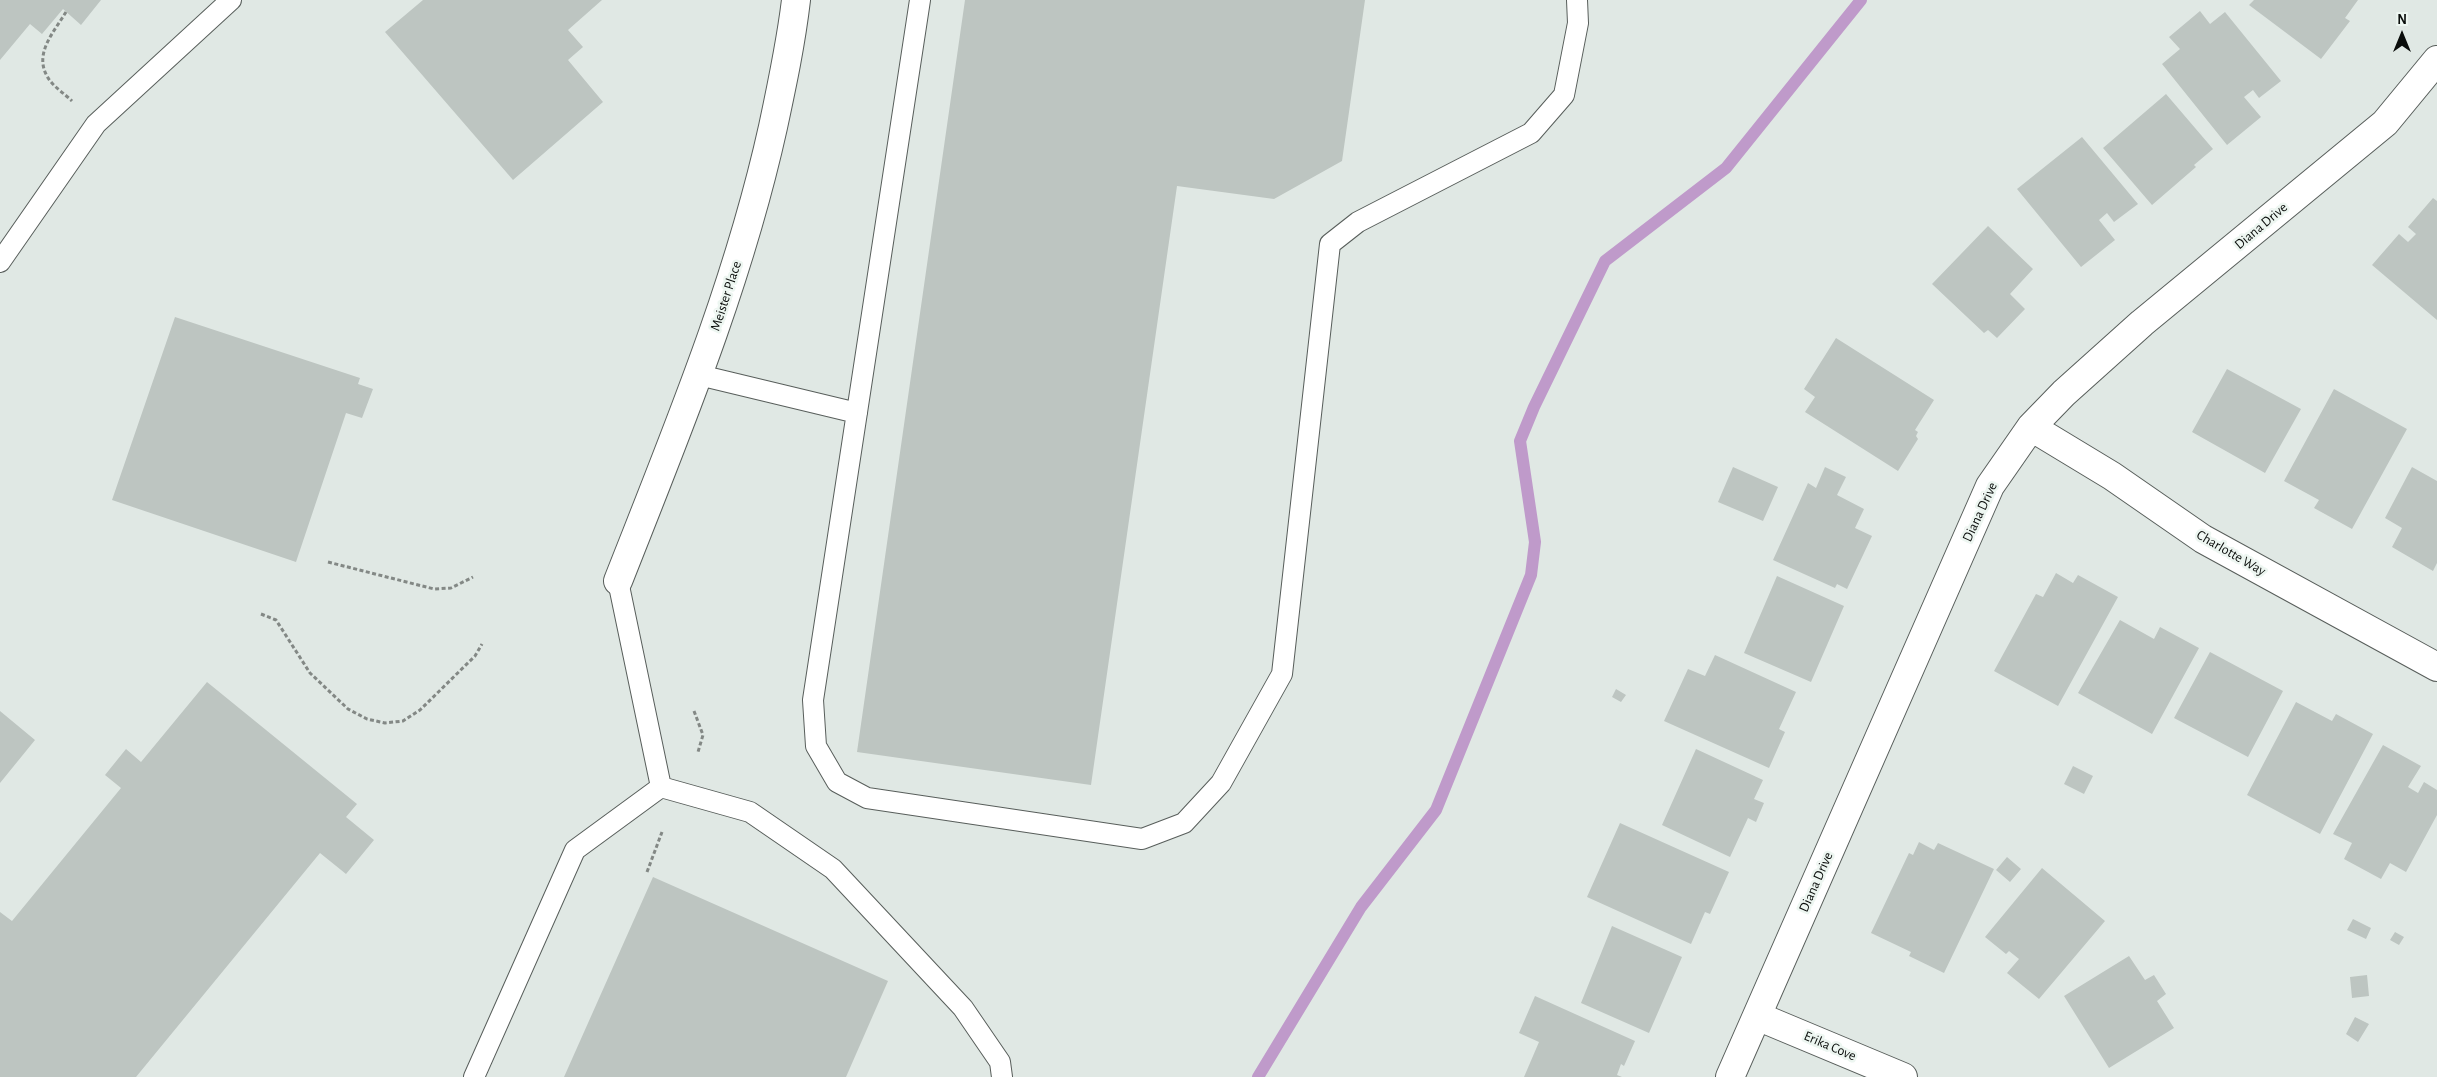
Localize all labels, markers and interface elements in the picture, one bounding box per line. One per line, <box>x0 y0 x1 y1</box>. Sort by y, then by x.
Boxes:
north arrow <box>2377 10 2427 60</box>
text: N <box>2397 13 2407 27</box>
street label: Diana Drive <box>2231 199 2291 253</box>
street label: Meister Place <box>707 259 745 333</box>
street label: Diana Drive <box>1959 480 2001 544</box>
street label: Charlotte Way <box>2193 526 2269 580</box>
street label: Diana Drive <box>1795 849 1837 915</box>
street label: Erika Cove <box>1801 1027 1859 1065</box>

